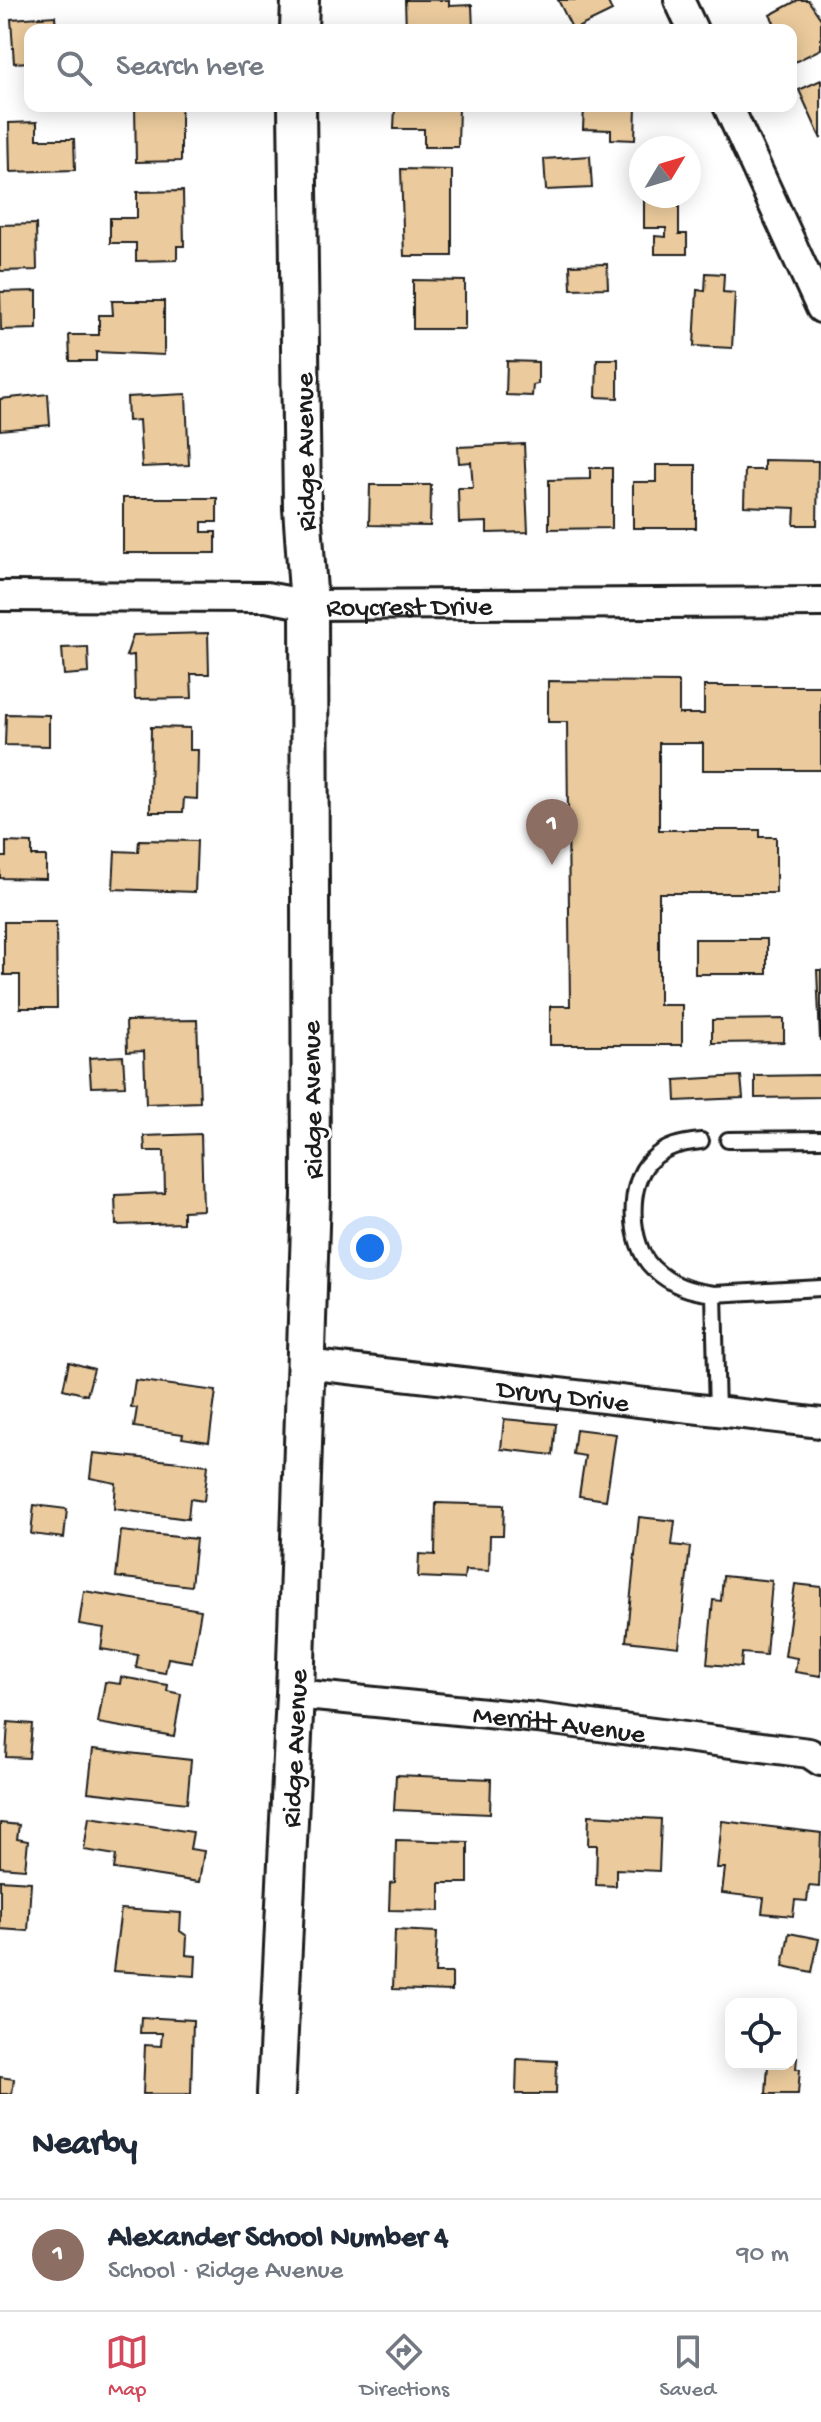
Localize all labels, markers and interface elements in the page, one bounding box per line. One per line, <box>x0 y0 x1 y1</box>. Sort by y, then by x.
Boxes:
search box <box>24 24 797 112</box>
icon: search <box>52 46 96 90</box>
text: Search here <box>116 51 264 86</box>
north arrow <box>629 136 701 208</box>
street label: Ridge Avenue <box>290 372 325 531</box>
street label: Roycrest Drive <box>326 592 493 626</box>
pin: 1 <box>526 799 578 865</box>
street label: Ridge Avenue <box>297 1020 332 1179</box>
your location <box>350 1228 390 1268</box>
street label: Drury Drive <box>493 1374 631 1422</box>
street label: Ridge Avenue <box>277 1668 317 1829</box>
street label: Merritt Avenue <box>471 1700 648 1753</box>
map controls <box>725 1998 797 2070</box>
button: locate <box>725 1998 797 2070</box>
text: Nearby <box>32 2126 137 2166</box>
text: Alexander School Number 4 <box>108 2222 449 2257</box>
text: 1 <box>53 2240 63 2271</box>
text: 90 m <box>737 2240 789 2271</box>
text: School · Ridge Avenue <box>108 2257 343 2288</box>
tab: Map <box>105 2330 149 2404</box>
tab: Directions <box>360 2330 449 2404</box>
tab: Saved <box>659 2330 716 2404</box>

